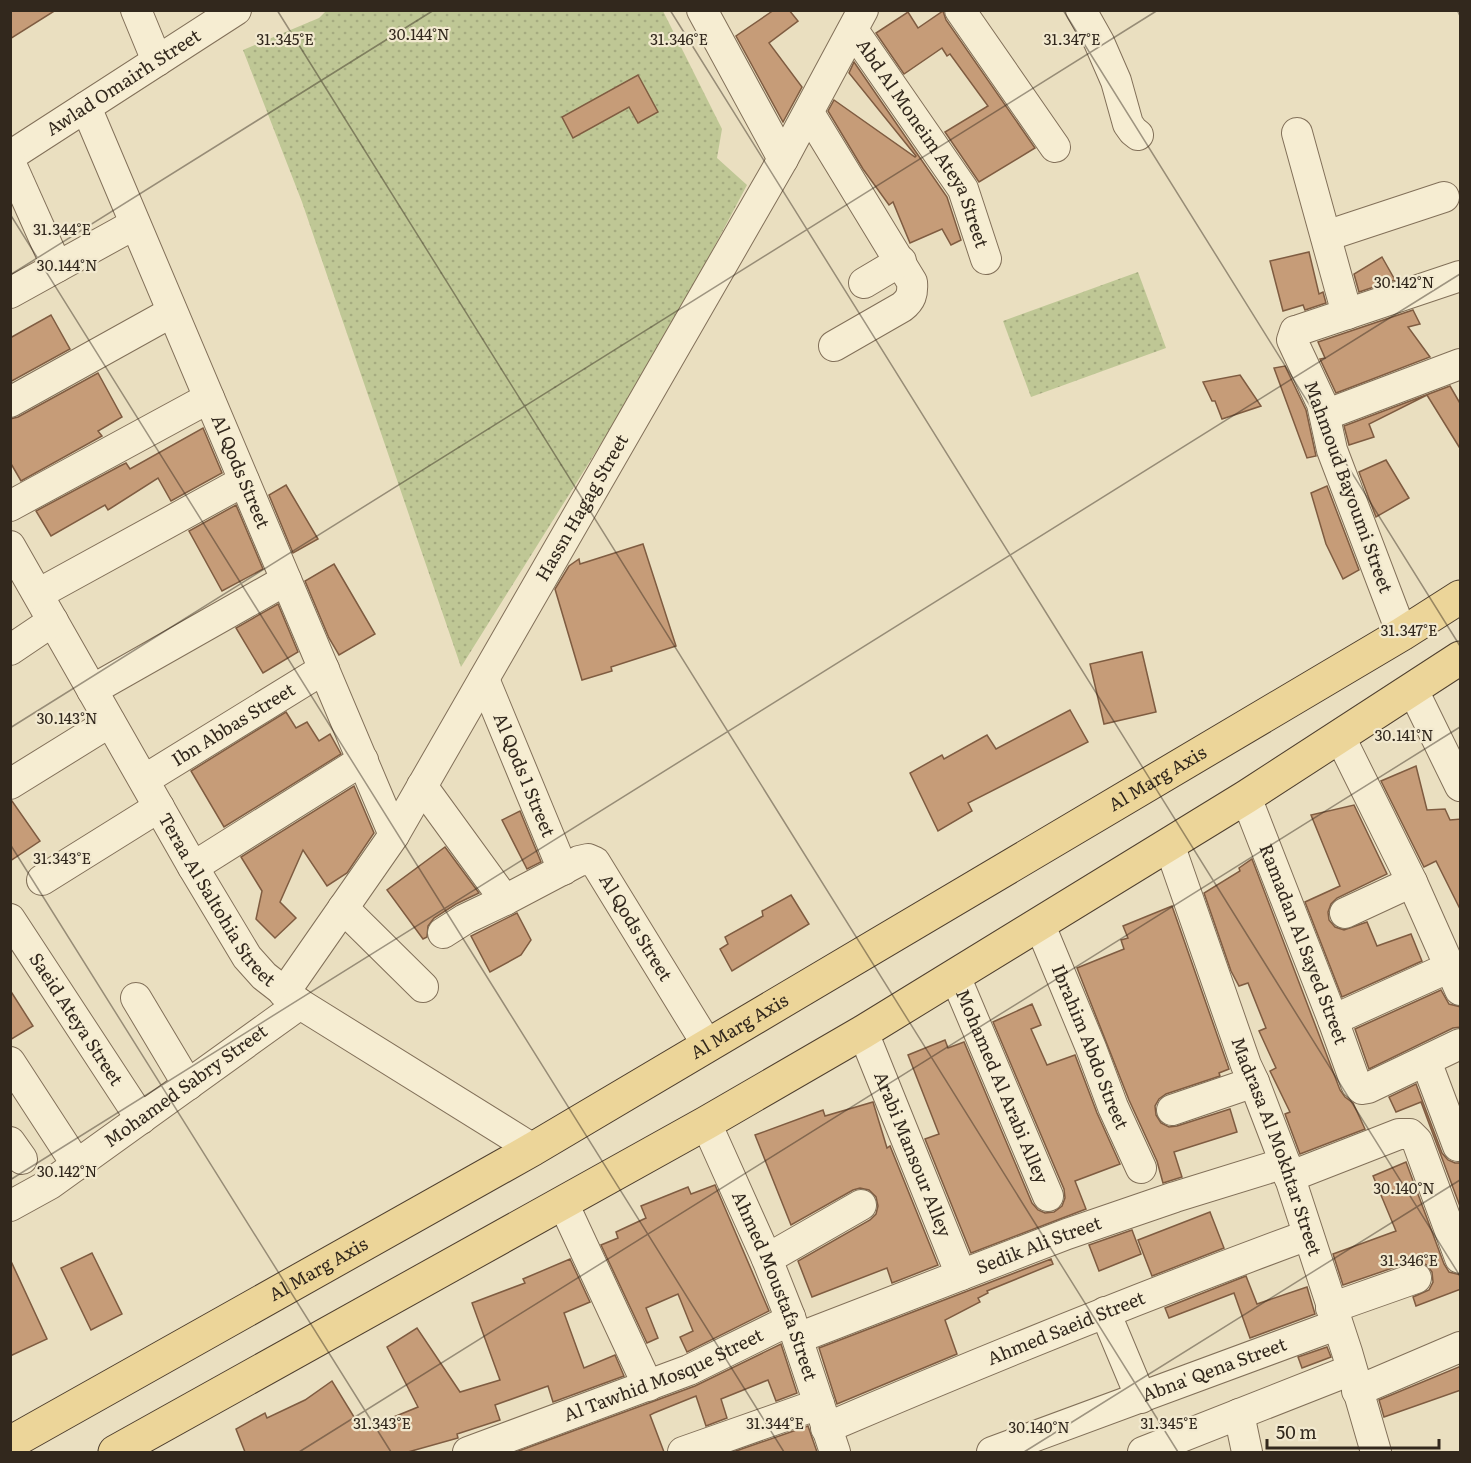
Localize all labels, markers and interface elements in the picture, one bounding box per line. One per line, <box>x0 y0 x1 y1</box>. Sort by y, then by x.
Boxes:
street label: Awlad Omairh Street <box>40 21 206 142</box>
text: 30.144°N <box>389 22 450 45</box>
text: 31.345°E <box>256 27 314 50</box>
text: 31.346°E <box>650 27 708 50</box>
text: 31.347°E <box>1043 27 1101 50</box>
street label: Abd Al Moneim Ateya Street <box>851 32 997 252</box>
text: 31.344°E <box>33 217 91 240</box>
text: 30.144°N <box>37 253 98 276</box>
text: 30.142°N <box>1374 270 1434 293</box>
street label: Mahmoud Bayoumi Street <box>1298 377 1401 597</box>
street label: Al Qods Street <box>206 410 278 533</box>
street label: Hassn Hagag Street <box>528 428 634 586</box>
text: 31.347°E <box>1380 618 1438 641</box>
street label: Ibn Abbas Street <box>166 675 300 772</box>
text: 30.143°N <box>36 706 98 729</box>
street label: Al Qods 1 Street <box>487 708 563 842</box>
text: 30.141°N <box>1374 723 1434 746</box>
street label: Al Marg Axis <box>1103 738 1211 817</box>
street label: Teraa Al Saltohia Street <box>153 807 283 993</box>
street label: Ramadan Al Sayed Street <box>1254 839 1356 1048</box>
text: 31.343°E <box>33 846 91 869</box>
street label: Al Qods Street <box>593 868 680 986</box>
street label: Saeid Ateya Street <box>24 947 131 1091</box>
street label: Ibrahim Abdo Street <box>1046 960 1137 1134</box>
street label: Mohamed Al Arabi Alley <box>950 984 1057 1188</box>
street label: Al Marg Axis <box>685 986 793 1065</box>
street label: Mohamed Sabry Street <box>98 1017 273 1153</box>
street label: Madrasa Al Mokhtar Street <box>1225 1033 1330 1260</box>
street label: Arabi Mansour Alley <box>868 1067 960 1241</box>
text: 30.142°N <box>37 1159 97 1182</box>
text: 30.140°N <box>1373 1176 1435 1199</box>
street label: Ahmed Moustafa Street <box>726 1186 826 1385</box>
street label: Sedik Ali Street <box>972 1208 1105 1280</box>
street label: Al Marg Axis <box>263 1230 372 1307</box>
text: 31.346°E <box>1380 1248 1438 1271</box>
street label: Ahmed Saeid Street <box>983 1283 1149 1371</box>
street label: Al Tawhid Mosque Street <box>559 1320 768 1427</box>
street label: Abna' Qena Street <box>1138 1329 1290 1407</box>
text: 31.343°E <box>353 1411 411 1434</box>
text: 31.344°E <box>746 1411 804 1434</box>
text: 31.345°E <box>1140 1411 1198 1434</box>
scale bar <box>1267 1412 1440 1450</box>
text: 30.140°N <box>1008 1415 1070 1438</box>
text: 50 m <box>1276 1418 1317 1445</box>

